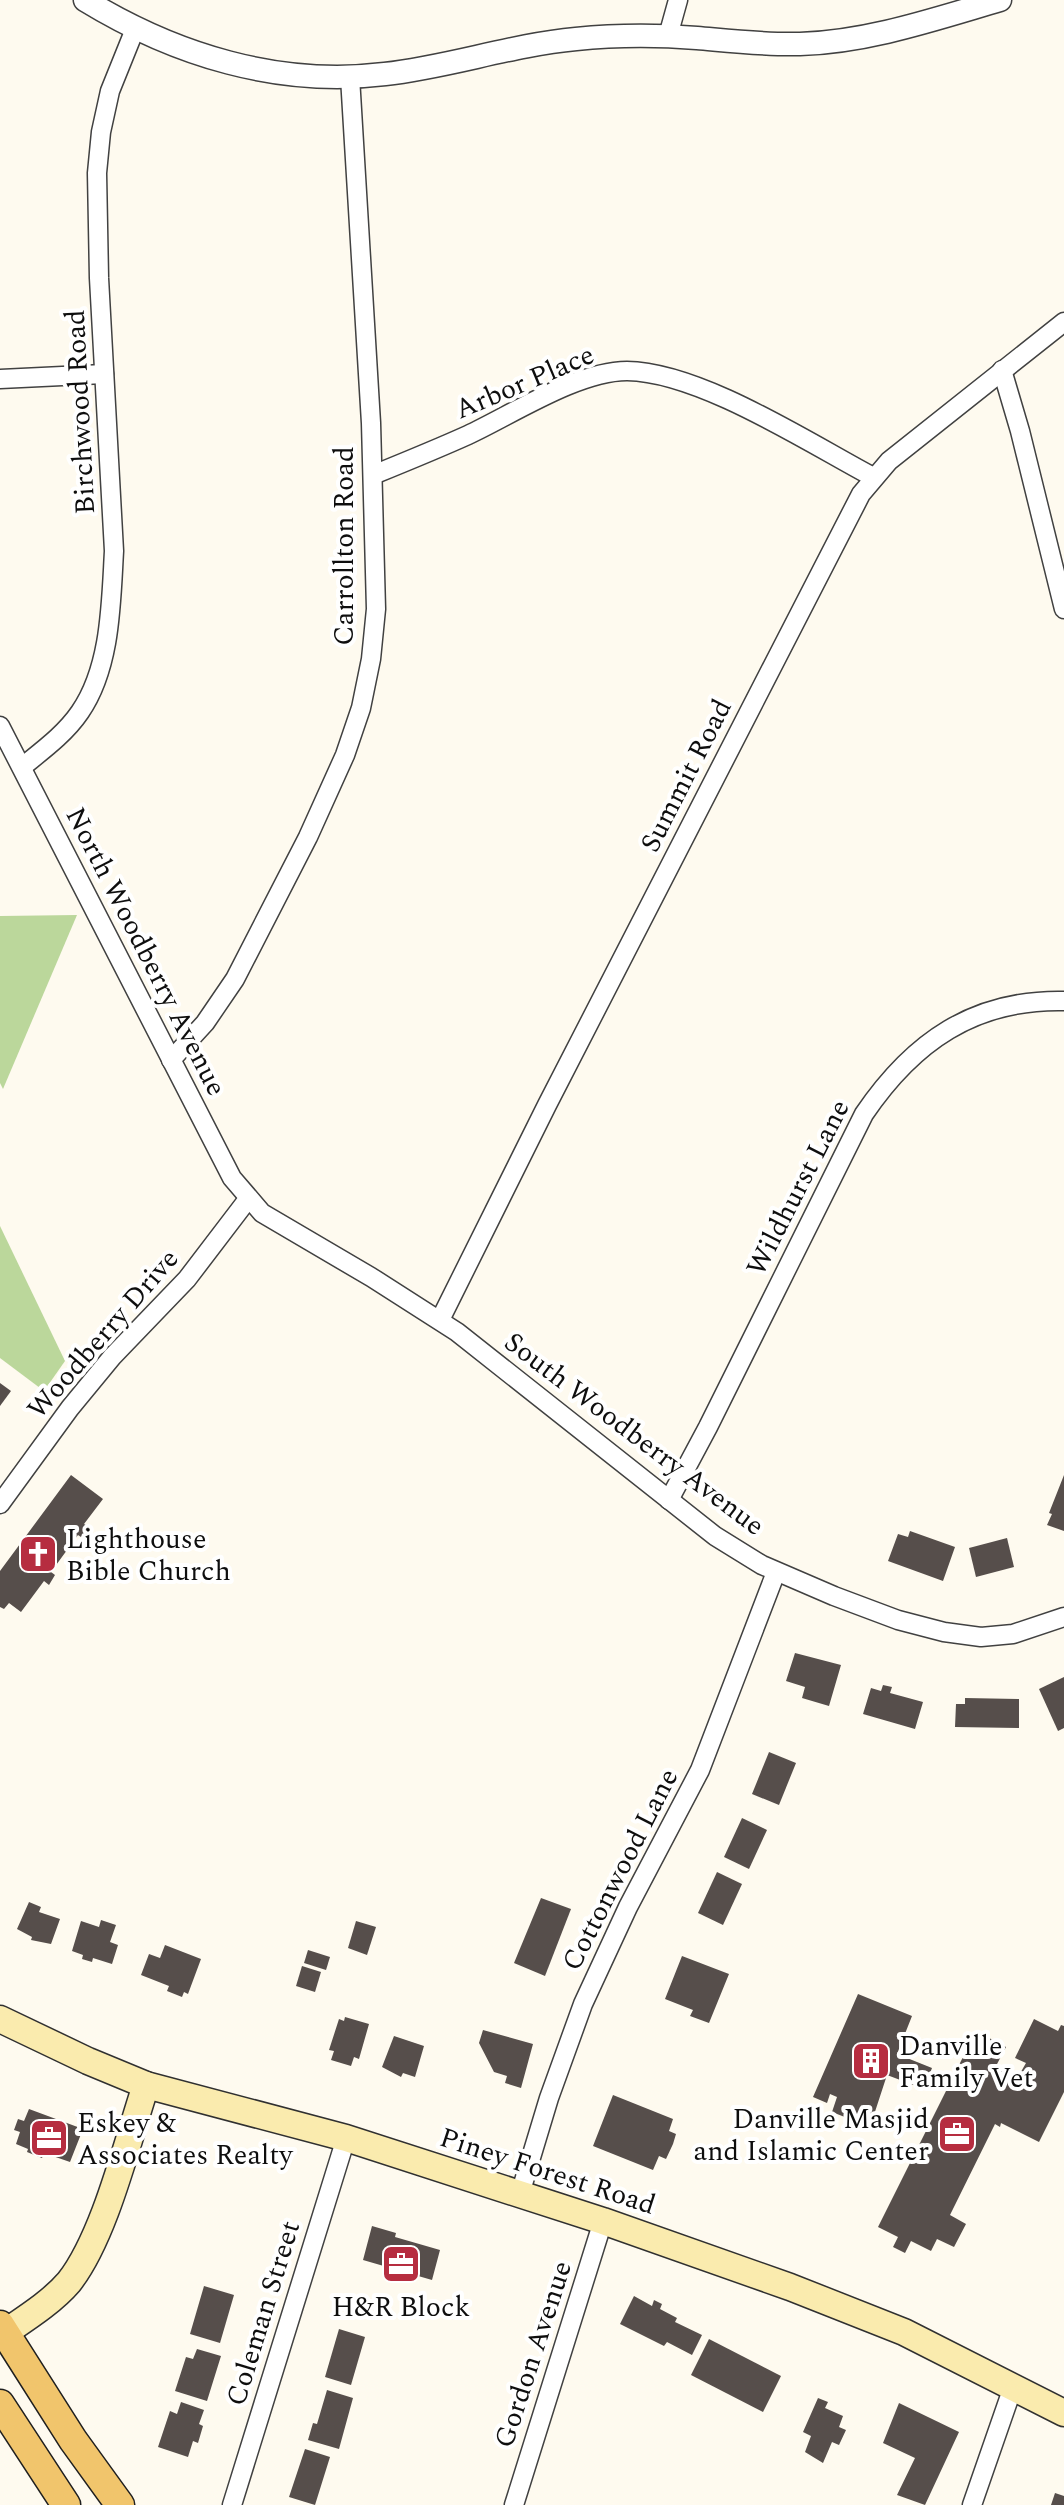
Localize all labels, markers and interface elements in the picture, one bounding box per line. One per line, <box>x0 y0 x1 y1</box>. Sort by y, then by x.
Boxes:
street label: Birchwood Road <box>54 308 107 515</box>
street label: Arbor Place <box>448 334 601 431</box>
street label: Carrollton Road <box>323 446 366 646</box>
street label: Summit Road <box>629 691 743 860</box>
street label: North Woodberry Avenue <box>54 800 237 1104</box>
street label: Wildhurst Lane <box>735 1092 861 1283</box>
street label: Woodberry Drive <box>17 1239 189 1429</box>
street label: South Woodberry Avenue <box>495 1322 774 1547</box>
place label: Lighthouse Bible Church <box>66 1518 231 1593</box>
church icon: Lighthouse Bible Church <box>17 1533 59 1575</box>
street label: Cottonwood Lane <box>551 1761 690 1978</box>
place label: Danville Family Vet <box>899 2025 1034 2100</box>
building icon: Danville Family Vet <box>850 2040 892 2082</box>
place label: Danville Masjid and Islamic Center <box>694 2098 929 2173</box>
place label: Eskey & Associates Realty <box>77 2102 294 2177</box>
office icon: Danville Masjid and Islamic Center <box>936 2113 978 2155</box>
street label: Piney Forest Road <box>434 2116 661 2227</box>
office icon: Eskey & Associates Realty <box>28 2117 70 2159</box>
street label: Coleman Street <box>215 2215 312 2411</box>
office icon: H&R Block <box>380 2243 422 2285</box>
street label: Gordon Avenue <box>483 2255 584 2453</box>
place label: H&R Block <box>332 2286 470 2329</box>

